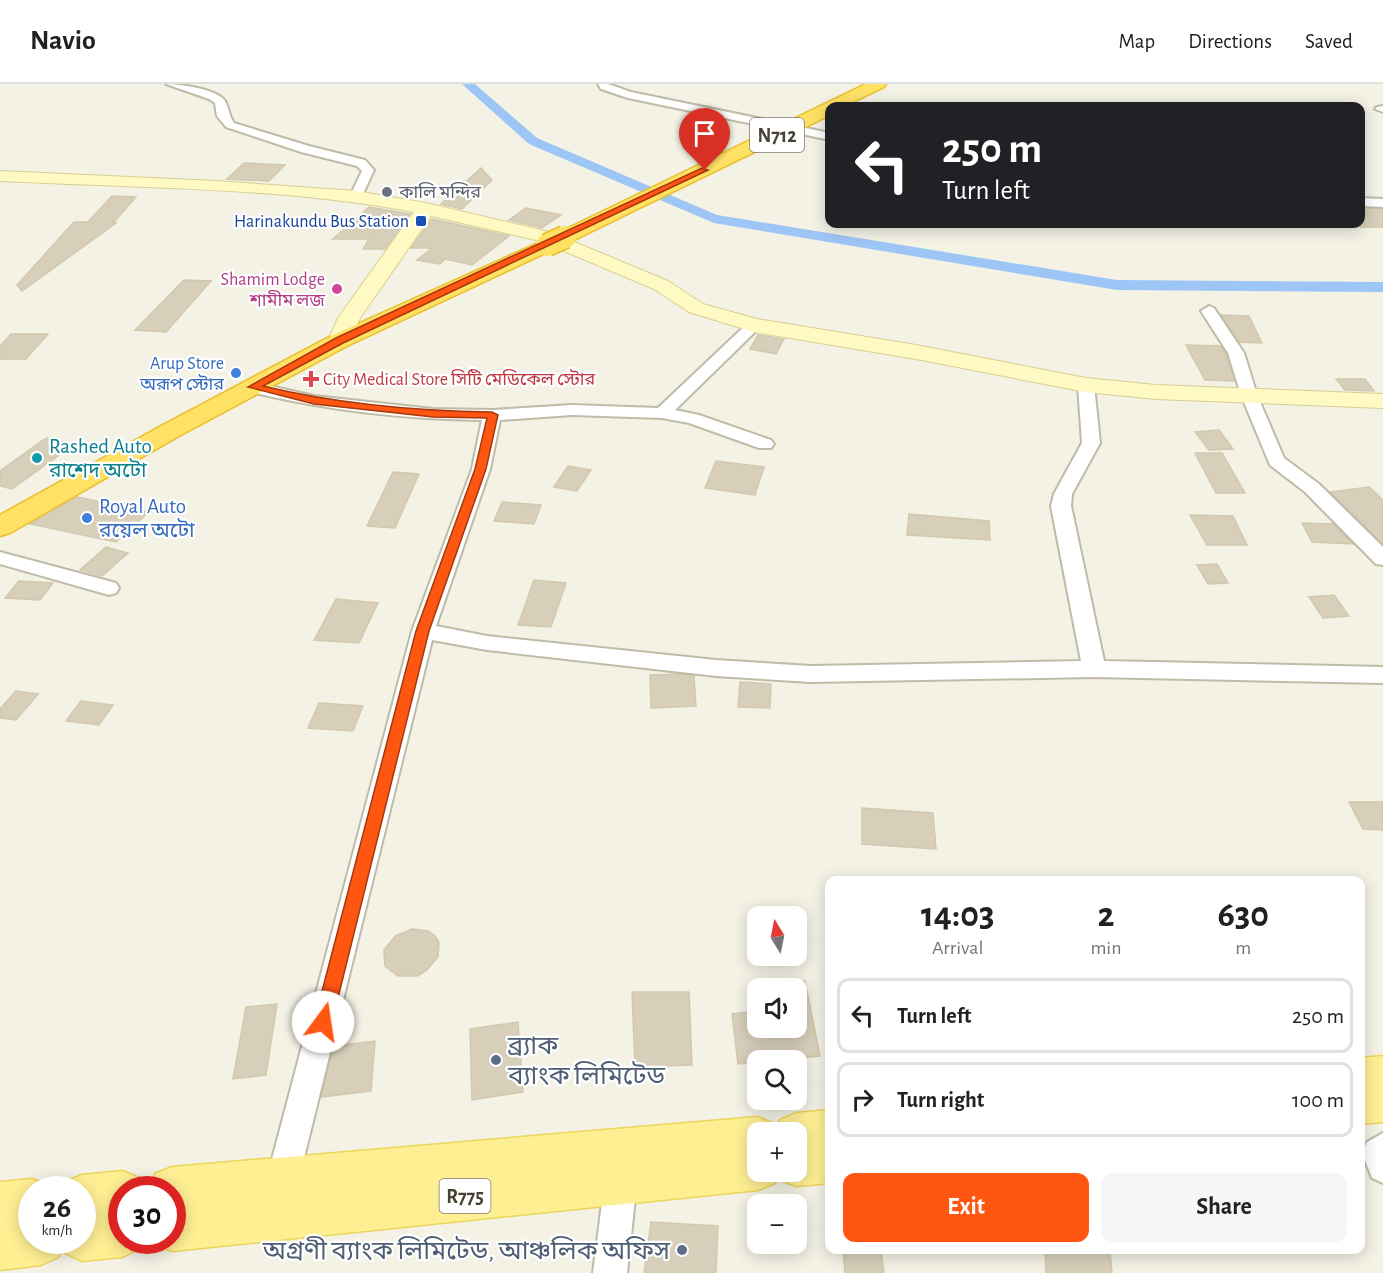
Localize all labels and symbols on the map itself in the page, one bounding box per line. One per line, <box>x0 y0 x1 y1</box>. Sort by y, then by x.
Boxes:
pin <box>679 108 730 170</box>
road number: N712 <box>750 118 804 152</box>
place label: কালি মন্দির <box>398 182 481 202</box>
marker: কালি মন্দির <box>380 185 394 199</box>
place label: Harinakundu Bus Station <box>234 213 409 231</box>
marker: Harinakundu Bus Station <box>414 214 428 228</box>
place label: Shamim Lodge শামীম লজ <box>221 271 325 310</box>
marker: Shamim Lodge শামীম লজ <box>330 282 344 296</box>
place label: Arup Store অরূপ স্টোর <box>139 355 224 394</box>
marker: Arup Store অরূপ স্টোর <box>229 366 243 380</box>
place label: City Medical Store সিটি মেডিকেল স্টোর <box>323 369 596 389</box>
marker: City Medical Store সিটি মেডিকেল স্টোর <box>304 372 318 386</box>
place label: Rashed Auto রাশেদ অটো <box>48 436 152 481</box>
marker: Rashed Auto রাশেদ অটো <box>30 451 44 465</box>
place label: Royal Auto রয়েল অটো <box>98 496 195 541</box>
marker: Royal Auto রয়েল অটো <box>80 511 94 525</box>
north arrow <box>747 906 807 966</box>
position arrow <box>291 990 355 1054</box>
place label: ব্র্যাক ব্যাংক লিমিটেড <box>507 1033 665 1089</box>
marker: ব্র্যাক ব্যাংক লিমিটেড <box>489 1053 503 1067</box>
speed limit sign: 30 <box>108 1176 186 1254</box>
road number: R775 <box>440 1179 490 1213</box>
place label: অগ্রণী ব্যাংক লিমিটেড, আঞ্চলিক অফিস <box>262 1236 671 1264</box>
marker: অগ্রণী ব্যাংক লিমিটেড, আঞ্চলিক অফিস <box>675 1243 689 1257</box>

